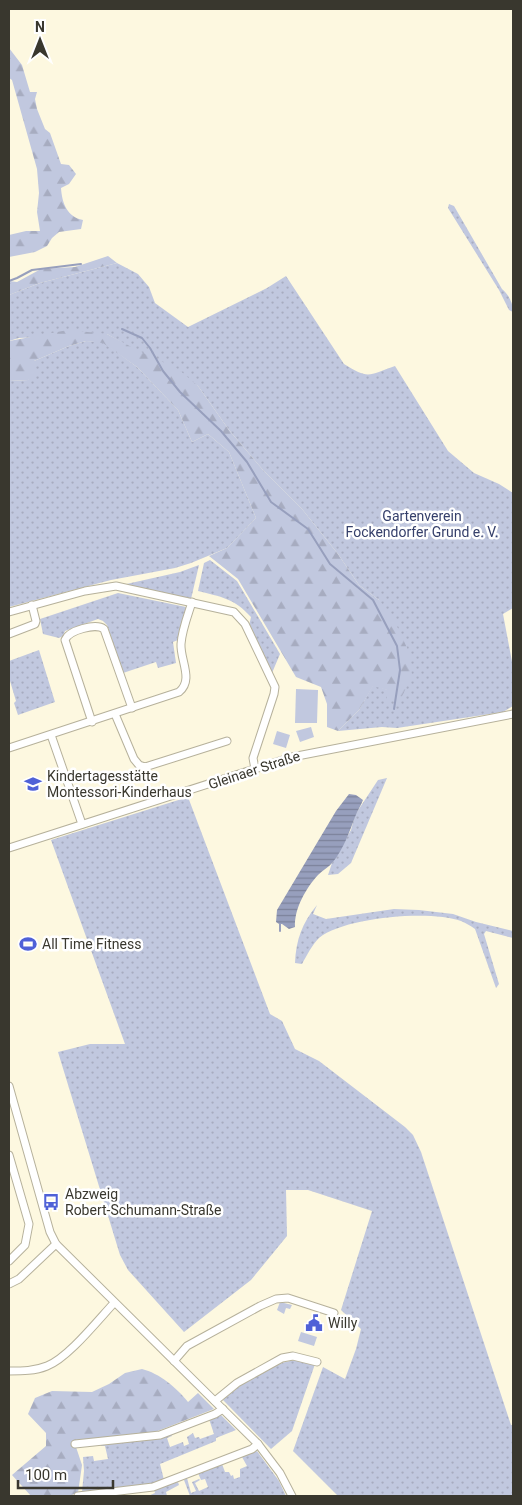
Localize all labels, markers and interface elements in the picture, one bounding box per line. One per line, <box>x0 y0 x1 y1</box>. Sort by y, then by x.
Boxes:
north arrow <box>15 15 65 65</box>
text: N <box>35 19 45 35</box>
park label: Gartenverein Fockendorfer Grund e. V. <box>346 508 498 540</box>
street label: Gleinaer Straße <box>206 748 302 792</box>
place label: Kindertagesstätte Montessori-Kinderhaus <box>47 768 192 800</box>
school or university icon: Kindertagesstätte Montessori-Kinderhaus <box>23 774 43 794</box>
sports icon: All Time Fitness <box>18 934 38 954</box>
place label: All Time Fitness <box>42 936 141 952</box>
place label: Abzweig Robert-Schumann-Straße <box>65 1186 221 1218</box>
bus stop icon: Abzweig Robert-Schumann-Straße <box>41 1192 61 1212</box>
public building icon: Willy <box>304 1313 324 1333</box>
place label: Willy <box>328 1315 358 1331</box>
scale bar <box>18 1458 112 1490</box>
text: 100 m <box>25 1466 67 1484</box>

